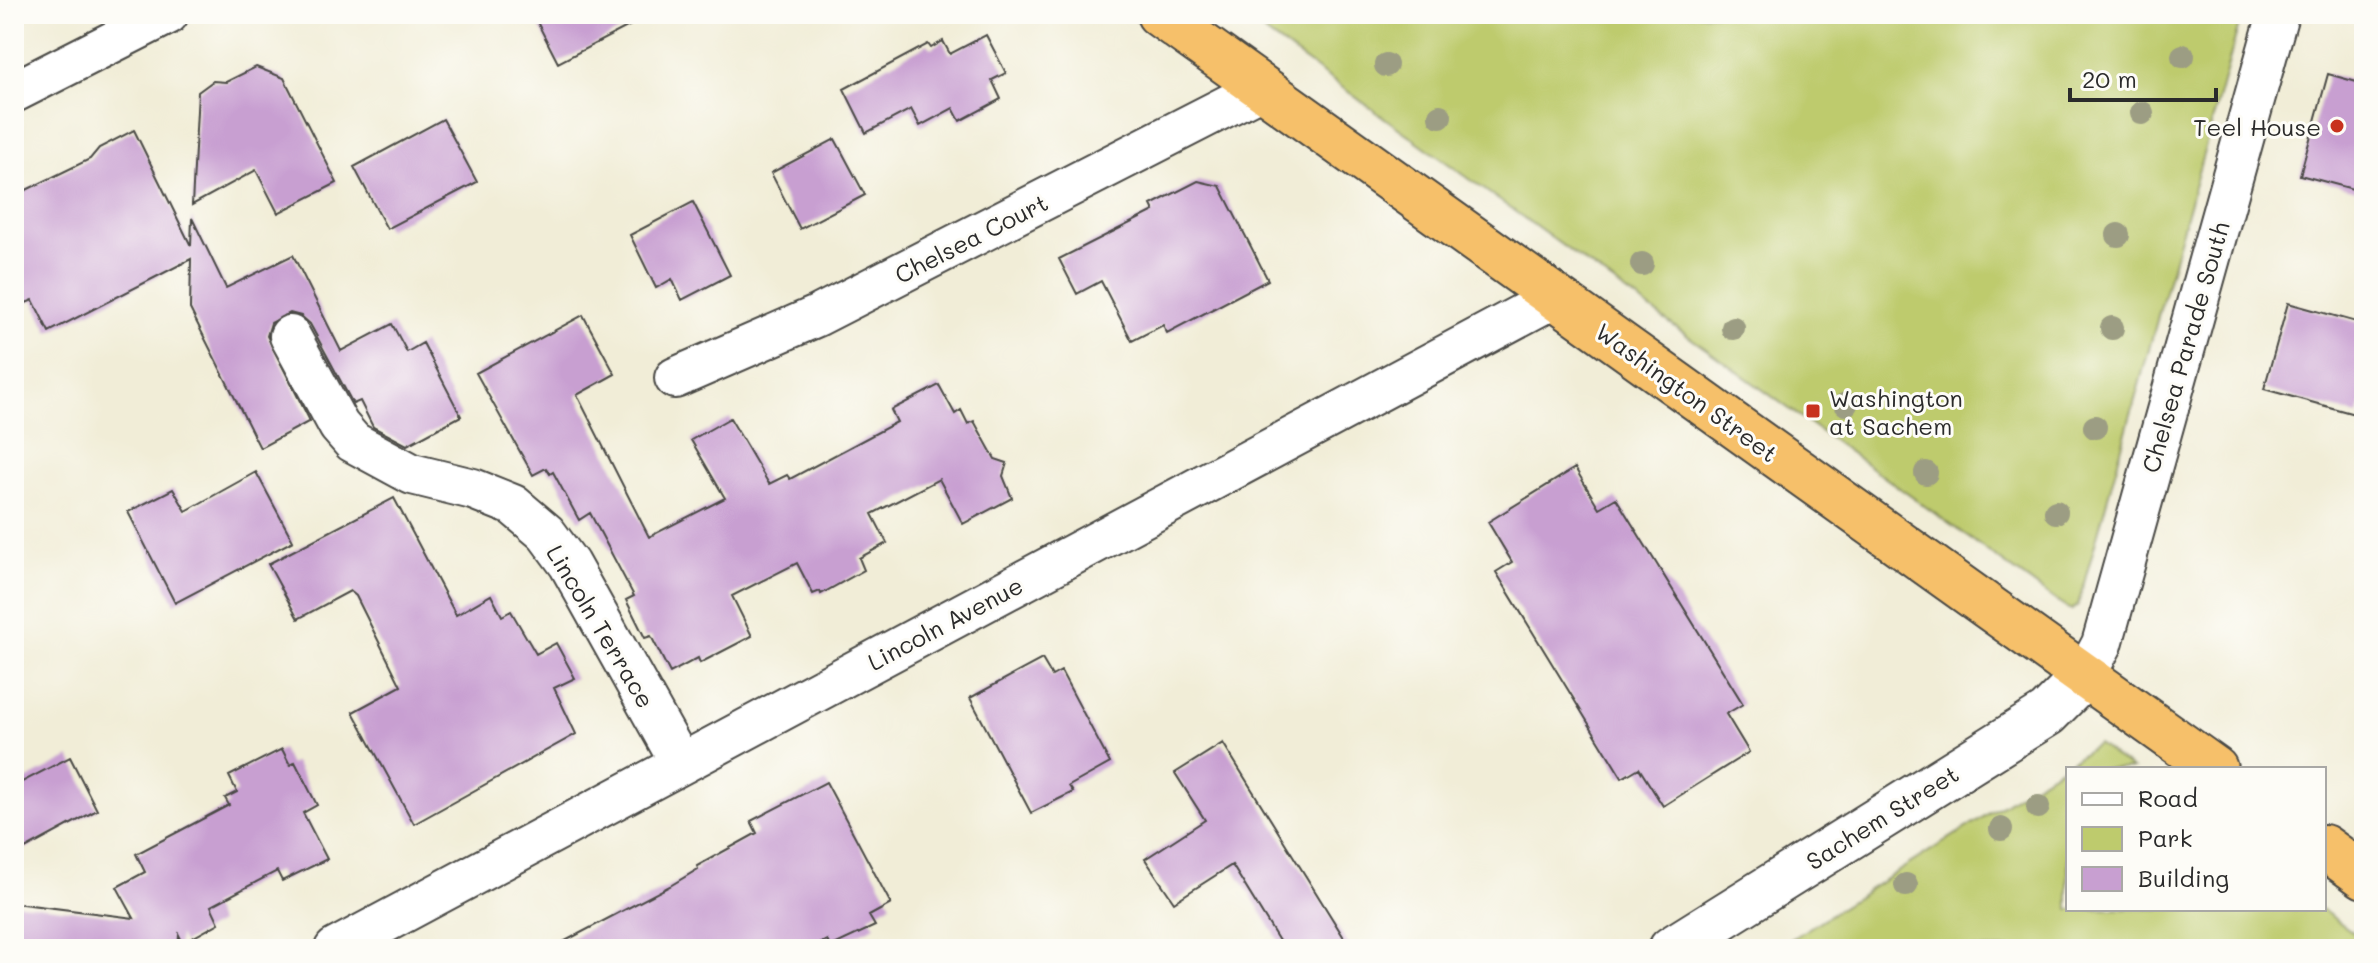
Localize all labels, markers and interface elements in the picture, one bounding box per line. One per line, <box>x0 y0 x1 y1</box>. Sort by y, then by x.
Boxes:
scale bar <box>2070 52 2216 102</box>
text: 20 m <box>2082 63 2137 94</box>
place label: Teel House <box>2193 111 2321 142</box>
marker: Teel House <box>2328 117 2346 135</box>
street label: Chelsea Court <box>889 186 1053 290</box>
street label: Chelsea Parade South <box>2134 218 2236 476</box>
street label: Washington Street <box>1590 315 1784 469</box>
place label: Washington at Sachem <box>1829 382 1963 441</box>
marker: Washington at Sachem <box>1804 402 1822 420</box>
street label: Lincoln Terrace <box>540 539 662 713</box>
street label: Lincoln Avenue <box>862 569 1028 677</box>
street label: Sachem Street <box>1800 758 1964 876</box>
legend <box>2066 767 2326 911</box>
text: Road <box>2138 782 2198 813</box>
text: Park <box>2138 822 2192 853</box>
text: Building <box>2138 862 2229 893</box>

